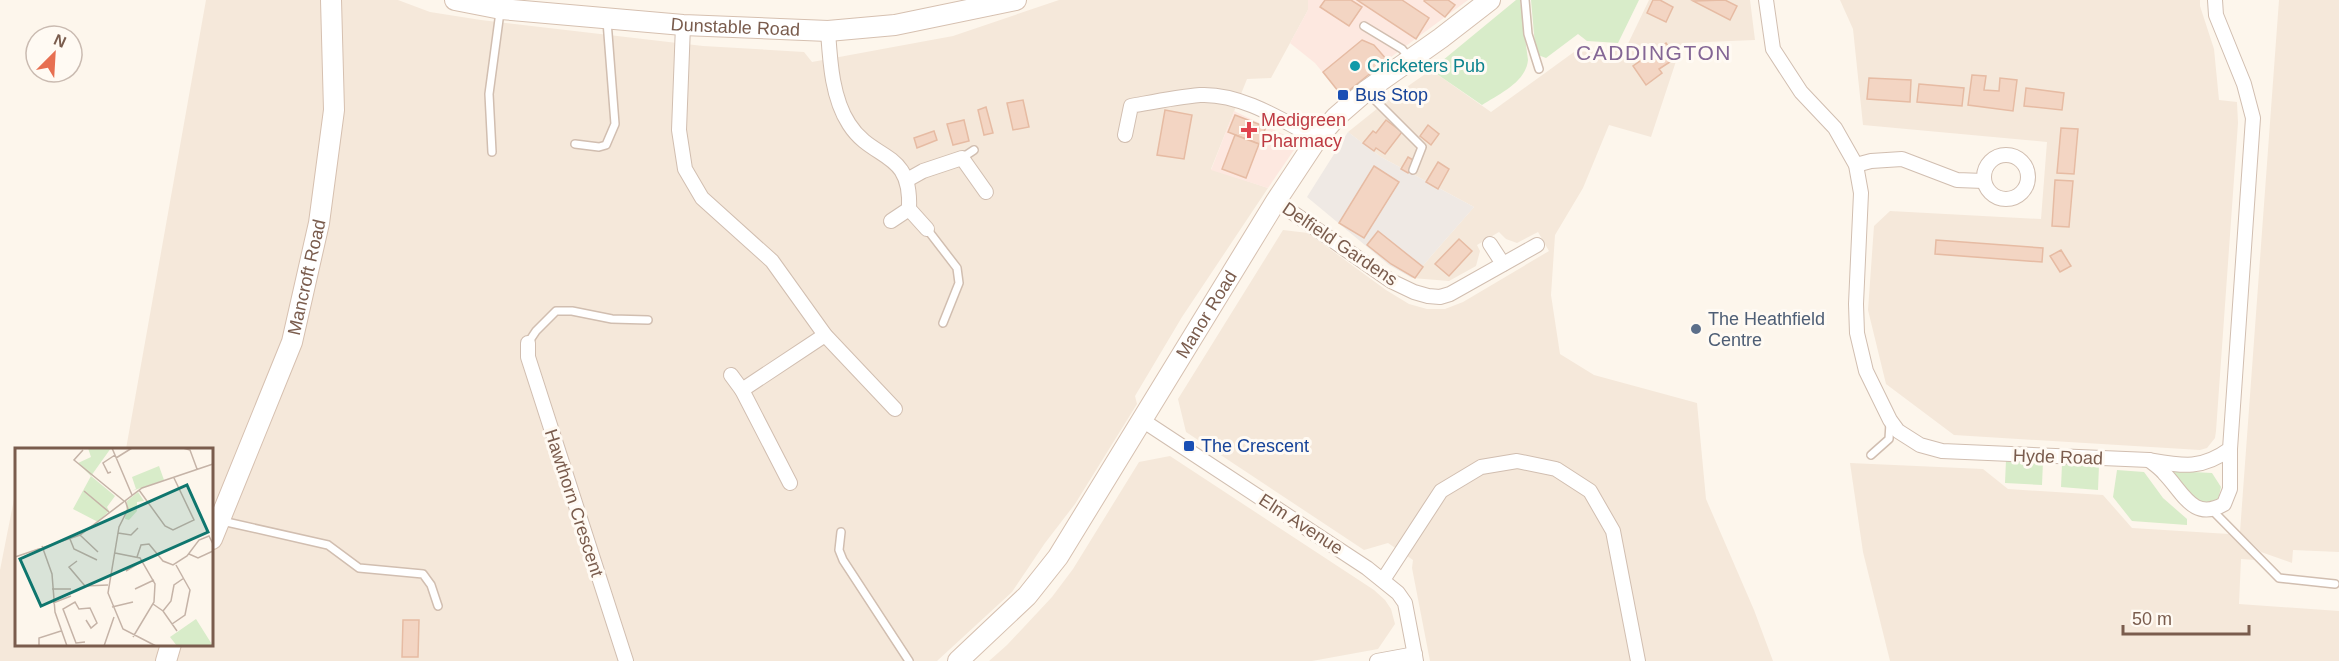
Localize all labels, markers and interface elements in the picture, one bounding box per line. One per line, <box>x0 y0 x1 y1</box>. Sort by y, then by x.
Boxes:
street label: Dunstable Road <box>670 14 800 40</box>
north arrow <box>24 24 84 84</box>
text: N <box>51 31 69 51</box>
district label: CADDINGTON <box>1576 41 1732 64</box>
place label: Cricketers Pub <box>1367 56 1485 76</box>
marker: Cricketers Pub <box>1348 59 1362 73</box>
place label: Bus Stop <box>1355 85 1428 105</box>
marker: Bus Stop <box>1336 88 1350 102</box>
place label: Medigreen Pharmacy <box>1261 110 1346 151</box>
marker: Medigreen Pharmacy <box>1242 123 1256 137</box>
street label: Delfield Gardens <box>1279 198 1401 290</box>
street label: Mancroft Road <box>284 217 330 337</box>
street label: Manor Road <box>1172 267 1241 362</box>
place label: The Heathfield Centre <box>1708 309 1825 350</box>
marker: The Heathfield Centre <box>1689 322 1703 336</box>
street label: Hawthorn Crescent <box>541 427 607 579</box>
place label: The Crescent <box>1201 436 1309 456</box>
marker: The Crescent <box>1182 439 1196 453</box>
street label: Hyde Road <box>2013 445 2103 469</box>
inset map <box>15 448 213 646</box>
street label: Elm Avenue <box>1255 490 1347 558</box>
scale bar <box>2123 598 2249 636</box>
text: 50 m <box>2132 609 2172 629</box>

